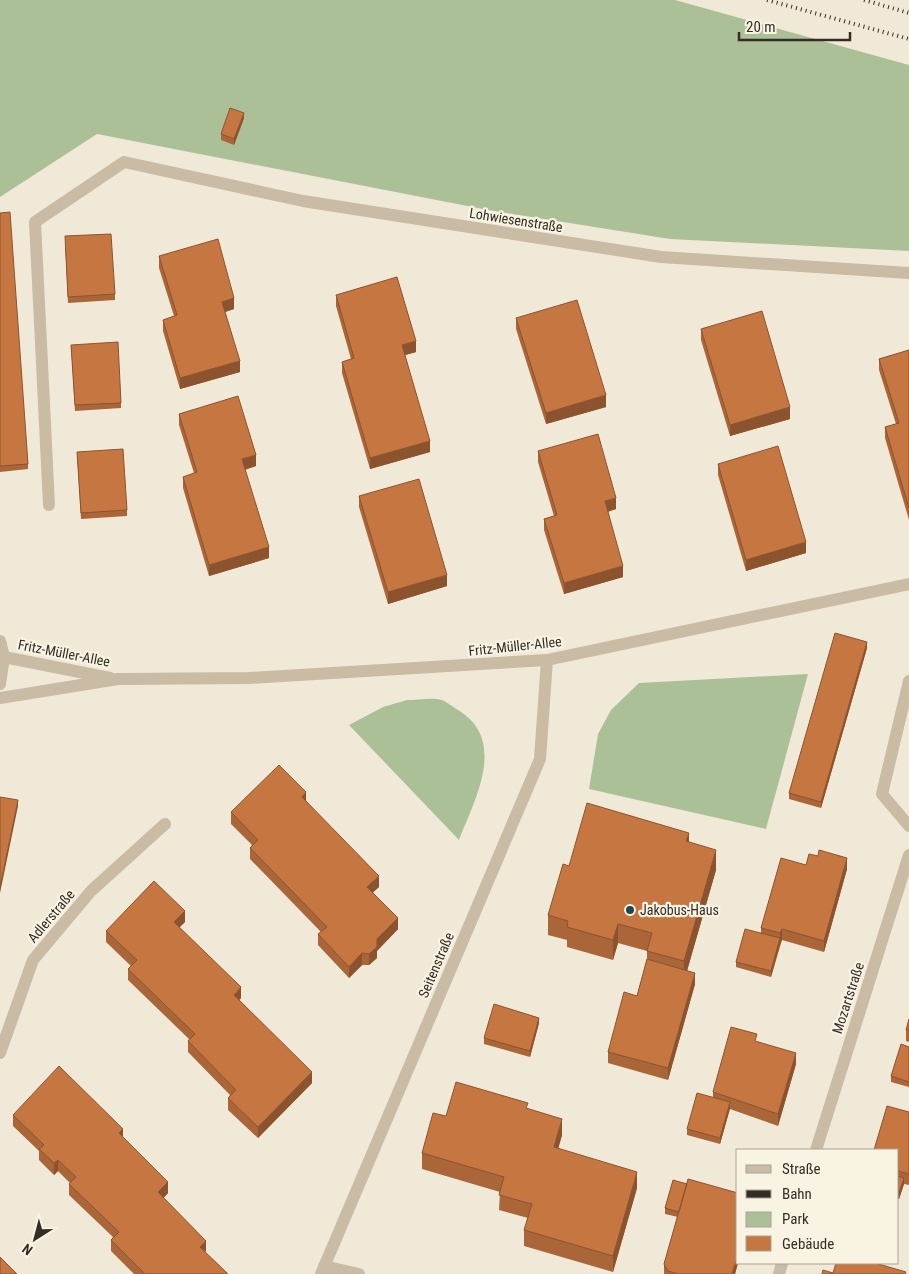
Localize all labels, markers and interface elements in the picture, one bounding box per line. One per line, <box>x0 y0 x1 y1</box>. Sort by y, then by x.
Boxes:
scale bar <box>739 10 850 42</box>
text: 20 m <box>746 18 776 36</box>
street label: Lohwiesenstraße <box>468 205 564 235</box>
street label: Fritz-Müller-Allee <box>468 633 563 659</box>
street label: Fritz-Müller-Allee <box>17 636 112 670</box>
street label: Adlerstraße <box>24 886 78 946</box>
place label: Jakobus-Haus <box>640 902 719 918</box>
marker: Jakobus-Haus <box>624 904 636 916</box>
street label: Seitenstraße <box>415 929 457 1000</box>
street label: Mozartstraße <box>829 960 867 1036</box>
legend <box>736 1149 899 1264</box>
text: Straße <box>782 1160 821 1178</box>
text: Bahn <box>782 1185 812 1203</box>
text: Park <box>782 1210 809 1228</box>
north arrow <box>10 1214 60 1264</box>
text: Gebäude <box>782 1235 834 1253</box>
text: N <box>19 1241 36 1259</box>

